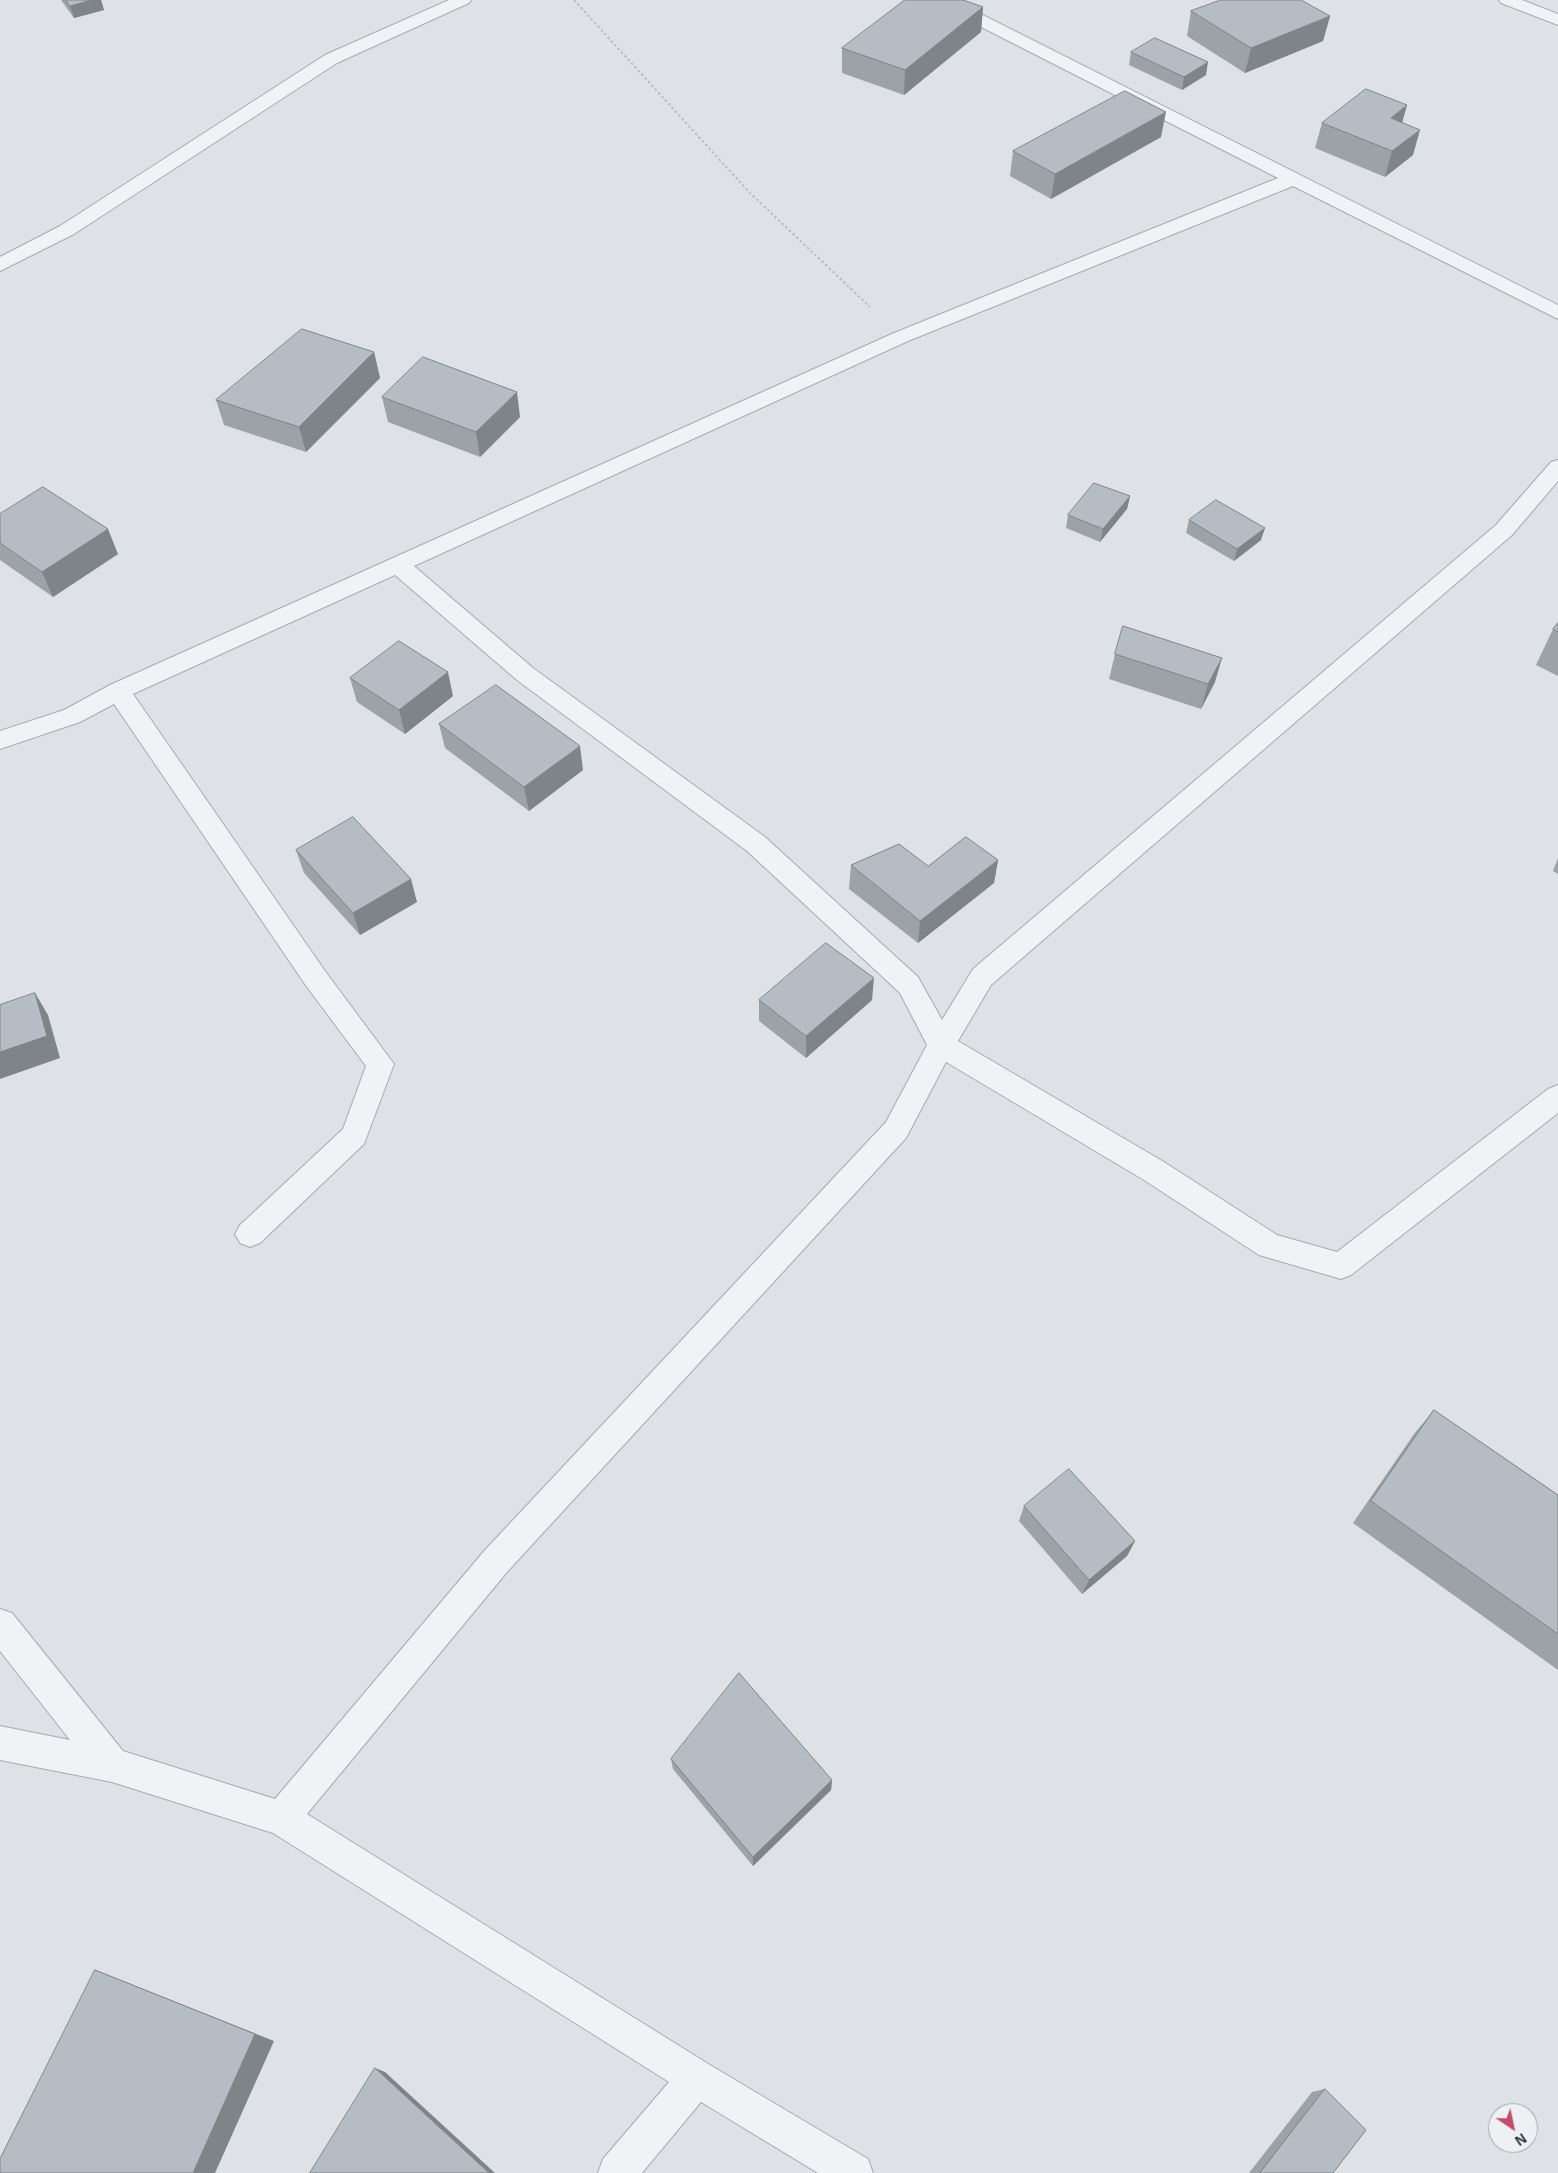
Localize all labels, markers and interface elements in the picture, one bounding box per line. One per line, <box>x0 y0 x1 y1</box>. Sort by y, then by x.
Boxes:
north arrow <box>1488 2103 1538 2153</box>
text: N <box>1512 2130 1529 2149</box>

